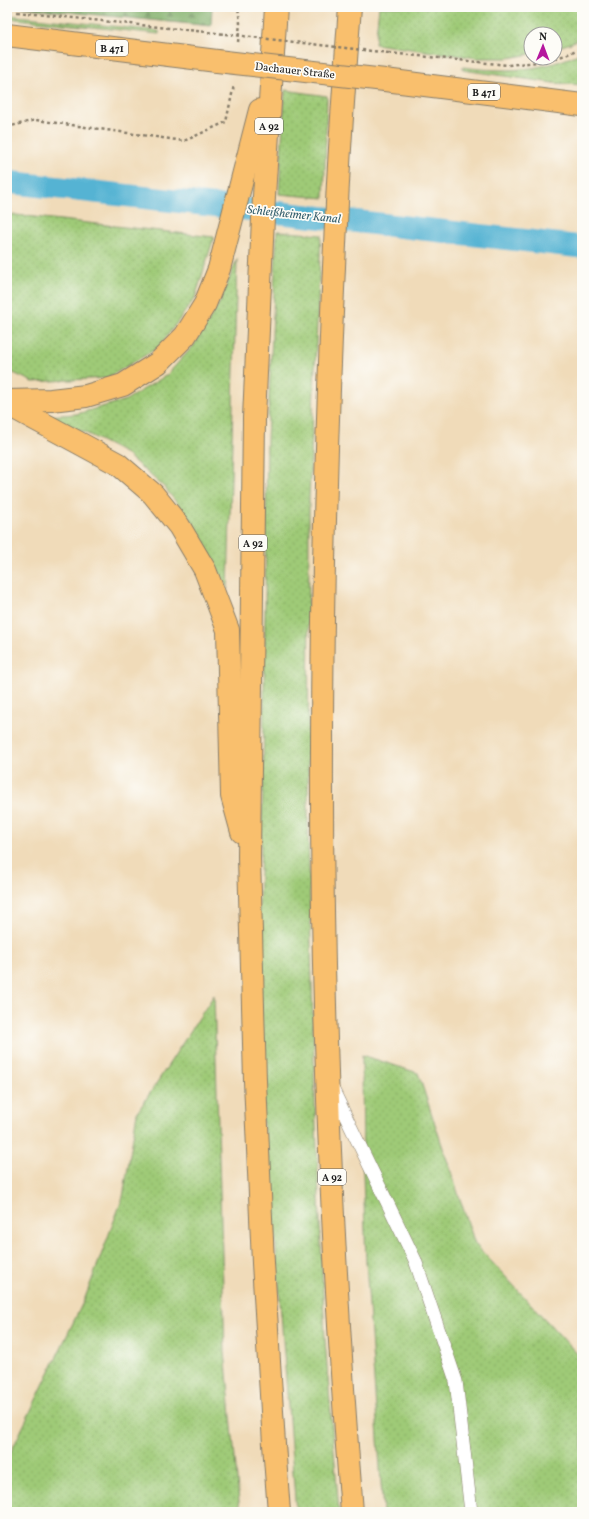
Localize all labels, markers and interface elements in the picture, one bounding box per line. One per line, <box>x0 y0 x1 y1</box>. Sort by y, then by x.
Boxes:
north arrow <box>523 26 563 66</box>
text: N <box>539 30 547 45</box>
road number: B 471 <box>96 40 128 56</box>
street label: Dachauer Straße <box>254 60 336 83</box>
road number: B 471 <box>468 84 500 100</box>
road number: A 92 <box>255 118 283 134</box>
water label: Schleißheimer Kanal <box>246 202 342 228</box>
road number: A 92 <box>239 535 267 551</box>
road number: A 92 <box>318 1169 346 1185</box>

